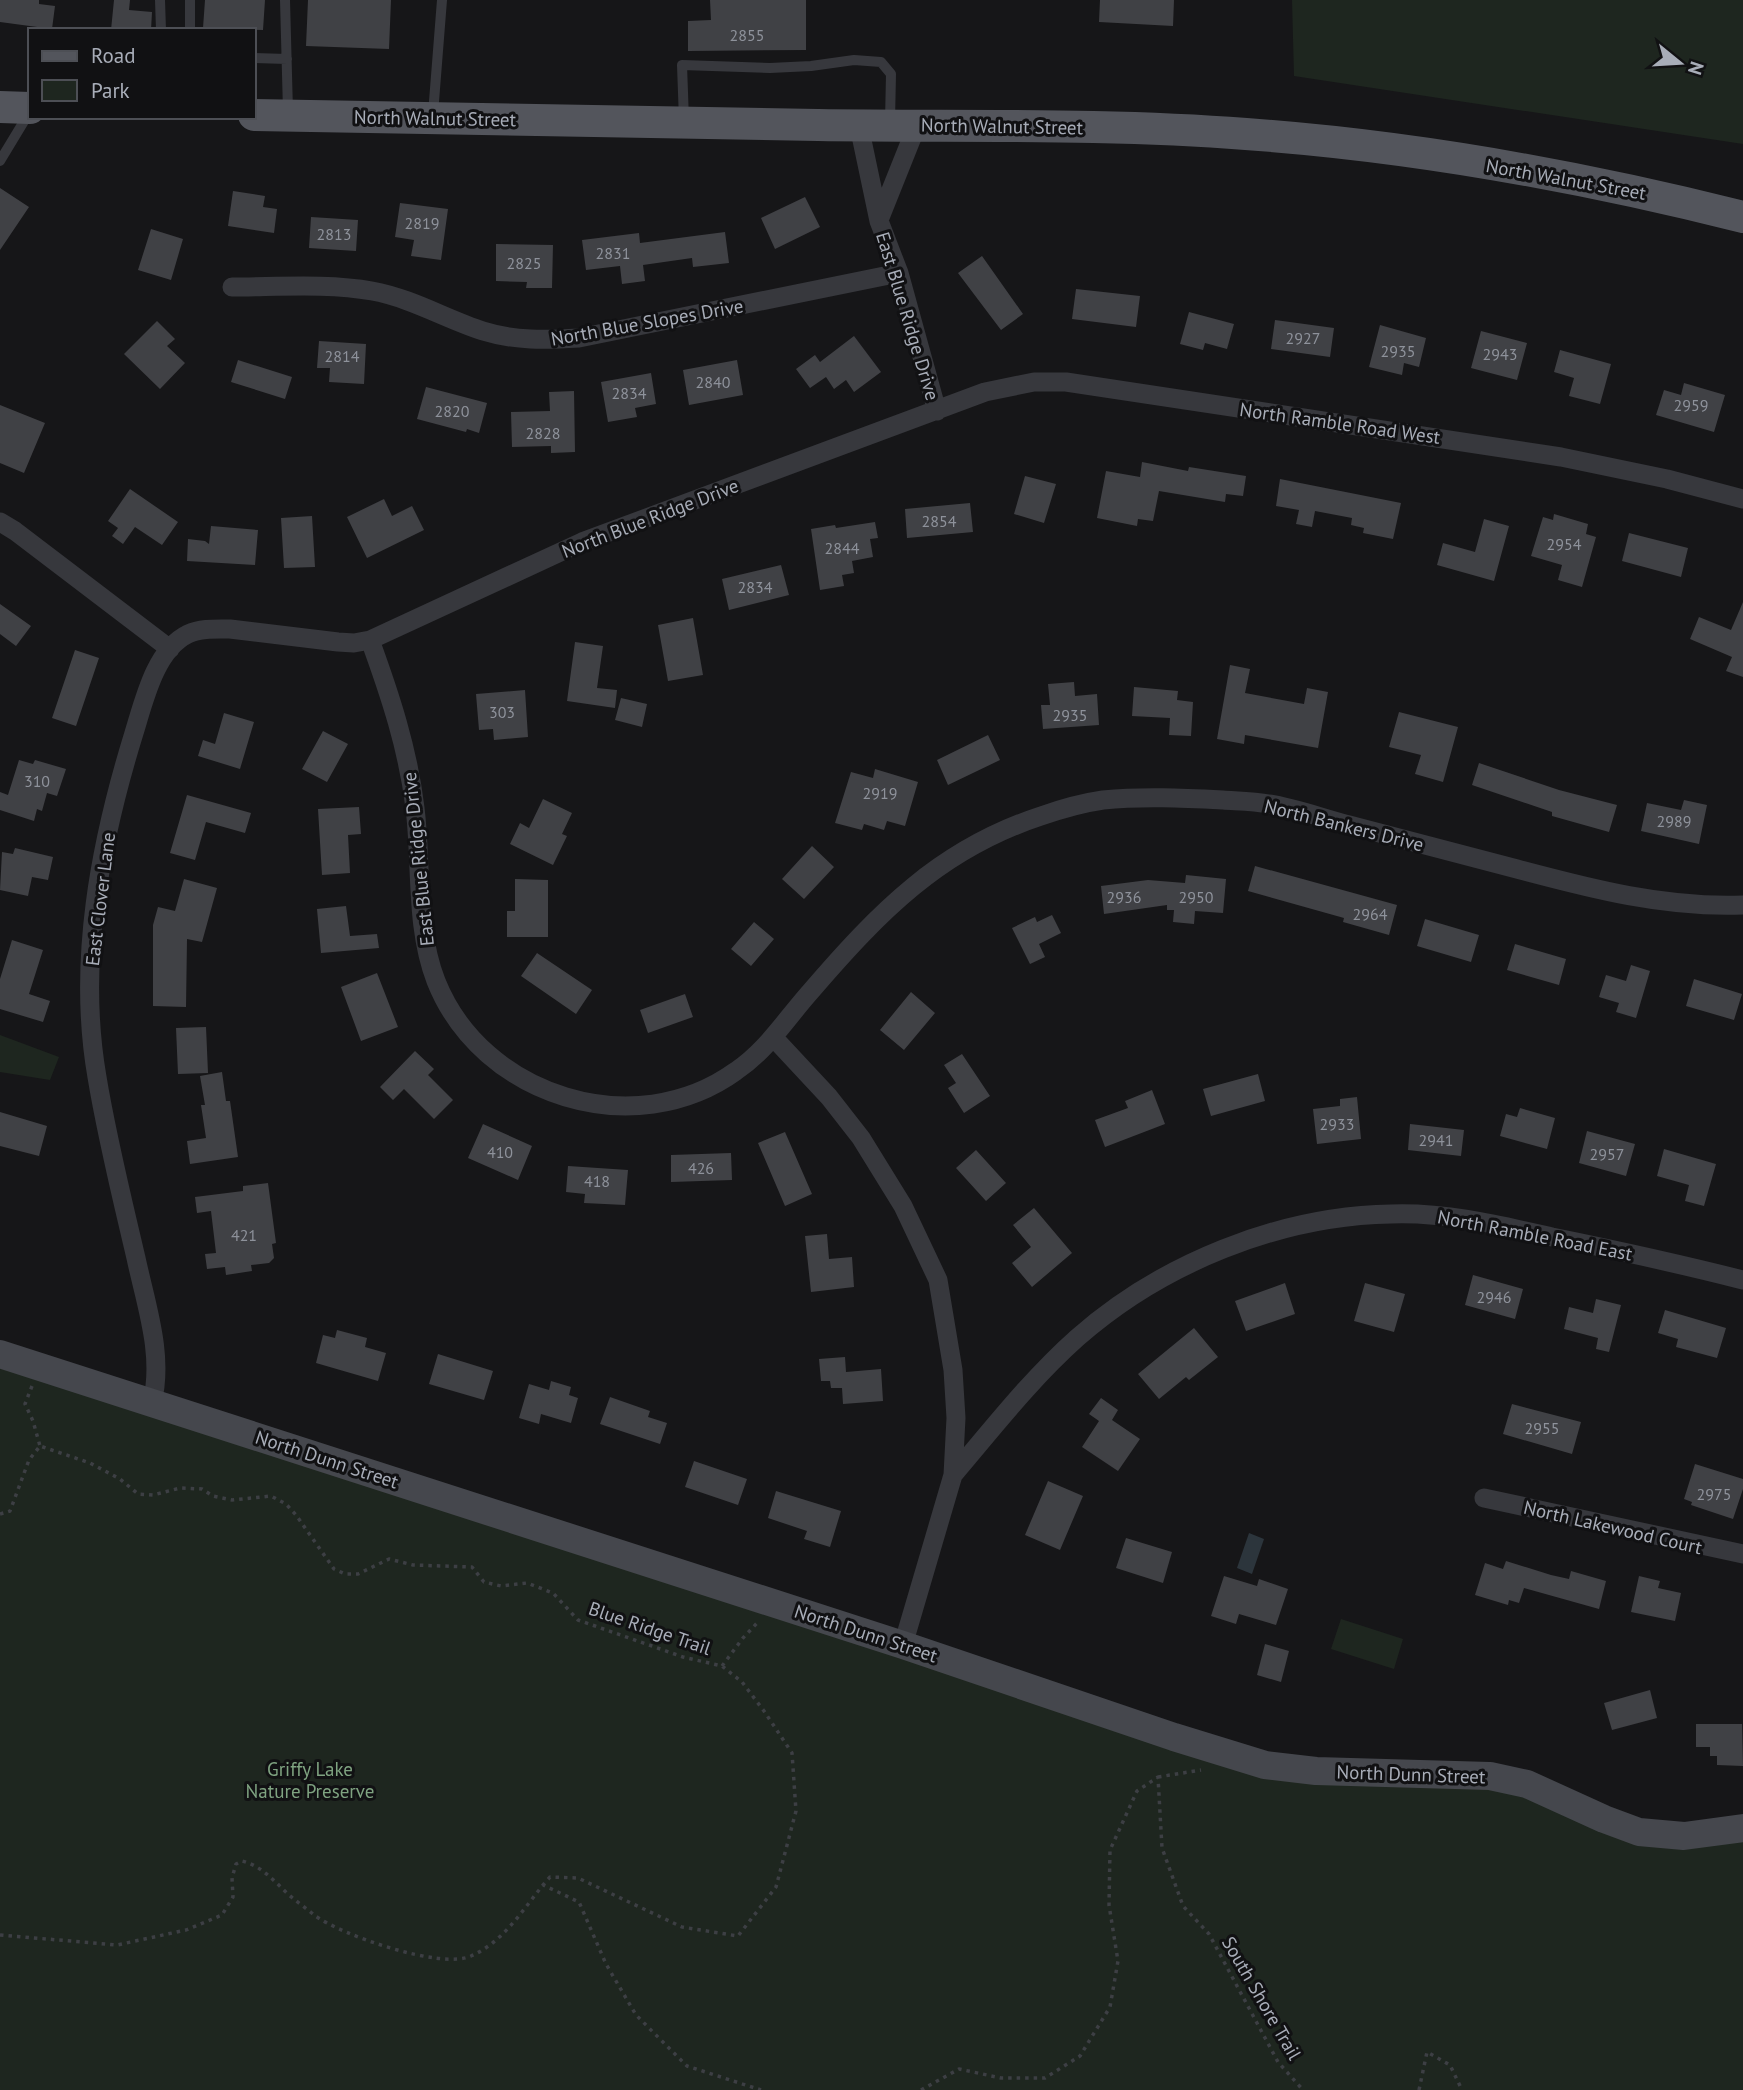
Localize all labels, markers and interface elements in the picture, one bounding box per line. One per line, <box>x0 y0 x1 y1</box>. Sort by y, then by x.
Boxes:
house number: 2855 <box>730 25 764 45</box>
legend <box>28 28 256 119</box>
north arrow <box>1645 28 1715 98</box>
text: Road <box>91 42 135 69</box>
text: N <box>1683 59 1710 78</box>
text: Park <box>91 77 130 104</box>
street label: North Walnut Street <box>354 105 517 131</box>
street label: North Walnut Street <box>921 113 1084 139</box>
street label: North Walnut Street <box>1484 153 1648 205</box>
house number: 2819 <box>405 213 439 233</box>
house number: 2813 <box>317 224 351 244</box>
street label: East Blue Ridge Drive <box>871 229 945 403</box>
house number: 2831 <box>596 243 630 263</box>
house number: 2825 <box>507 253 541 273</box>
street label: North Blue Slopes Drive <box>549 293 745 351</box>
house number: 2927 <box>1286 328 1320 348</box>
house number: 2935 <box>1381 341 1415 361</box>
house number: 2943 <box>1483 344 1517 364</box>
house number: 2814 <box>325 346 360 366</box>
house number: 2840 <box>696 372 731 392</box>
house number: 2834 <box>612 383 647 403</box>
house number: 2959 <box>1674 395 1708 415</box>
street label: North Ramble Road West <box>1238 397 1442 449</box>
house number: 2820 <box>435 401 470 421</box>
house number: 2828 <box>526 423 560 443</box>
street label: North Blue Ridge Drive <box>558 473 742 563</box>
house number: 2854 <box>922 511 957 531</box>
house number: 2954 <box>1547 534 1582 554</box>
house number: 2844 <box>825 538 860 558</box>
house number: 2834 <box>738 577 773 597</box>
house number: 303 <box>489 702 515 722</box>
house number: 2935 <box>1053 705 1087 725</box>
house number: 310 <box>24 771 50 791</box>
street label: East Blue Ridge Drive <box>397 771 439 947</box>
house number: 2919 <box>863 783 897 803</box>
street label: North Bankers Drive <box>1262 794 1426 856</box>
house number: 2989 <box>1657 811 1691 831</box>
street label: East Clover Lane <box>80 831 120 967</box>
house number: 2936 <box>1107 887 1141 907</box>
house number: 2950 <box>1179 887 1214 907</box>
house number: 2964 <box>1353 904 1388 924</box>
house number: 2933 <box>1320 1114 1354 1134</box>
house number: 2941 <box>1419 1130 1453 1150</box>
house number: 410 <box>487 1142 513 1162</box>
house number: 2957 <box>1590 1144 1624 1164</box>
house number: 426 <box>688 1158 714 1178</box>
house number: 418 <box>584 1171 610 1191</box>
street label: North Ramble Road East <box>1436 1204 1635 1266</box>
house number: 421 <box>231 1225 257 1245</box>
house number: 2946 <box>1477 1287 1511 1307</box>
house number: 2955 <box>1525 1418 1559 1438</box>
street label: North Dunn Street <box>252 1425 402 1494</box>
house number: 2975 <box>1697 1484 1731 1504</box>
street label: North Lakewood Court <box>1521 1495 1705 1559</box>
street label: Blue Ridge Trail <box>586 1596 715 1660</box>
street label: North Dunn Street <box>791 1599 941 1668</box>
park label: Griffy Lake Nature Preserve <box>246 1757 374 1803</box>
street label: North Dunn Street <box>1336 1759 1486 1789</box>
street label: South Shore Trail <box>1217 1932 1307 2064</box>

